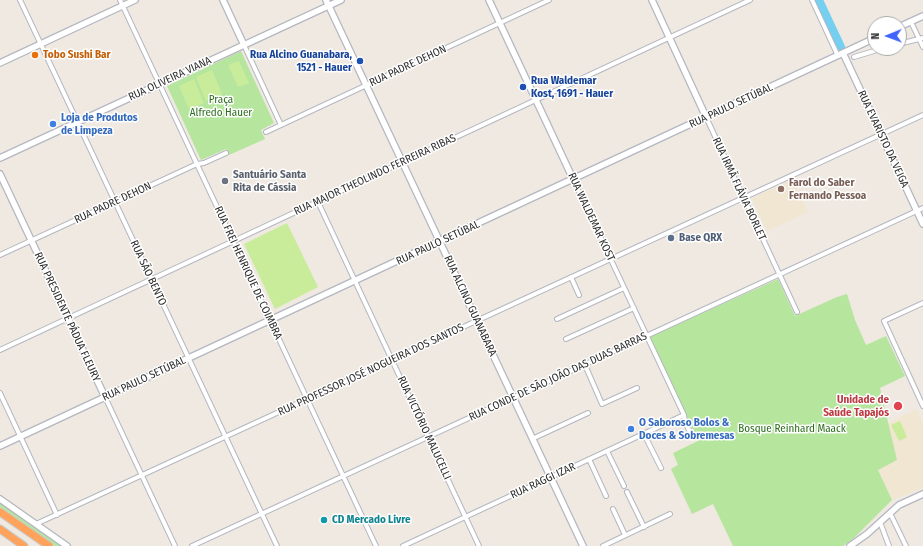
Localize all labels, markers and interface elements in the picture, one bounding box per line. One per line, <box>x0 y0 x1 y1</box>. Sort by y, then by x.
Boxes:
north arrow <box>867 16 907 56</box>
text: N <box>869 33 882 40</box>
street label: RUA PADRE DEHON <box>367 42 449 90</box>
place label: Tobo Sushi Bar <box>43 48 111 62</box>
place label: Rua Alcino Guanabara, 1521 - Hauer <box>250 48 352 74</box>
marker: Tobo Sushi Bar <box>30 50 40 60</box>
street label: RUA OLIVEIRA VIANA <box>126 54 214 104</box>
marker: Rua Alcino Guanabara, 1521 - Hauer <box>355 56 365 66</box>
place label: Rua Waldemar Kost, 1691 - Hauer <box>531 74 613 100</box>
street label: RUA PAULO SETÚBAL <box>687 81 775 131</box>
marker: Rua Waldemar Kost, 1691 - Hauer <box>518 82 528 92</box>
street label: RUA EVARISTO DA VEIGA <box>855 88 911 190</box>
park label: Praça Alfredo Hauer <box>190 93 252 119</box>
place label: Loja de Produtos de Limpeza <box>61 111 138 137</box>
marker: Loja de Produtos de Limpeza <box>48 119 58 129</box>
street label: RUA MAJOR THEOLINDO FERREIRA RIBAS <box>292 132 458 218</box>
street label: RUA IRMÃ FLÁVIA BORLET <box>709 135 769 243</box>
place label: Santuário Santa Rita de Cássia <box>233 168 306 194</box>
street label: RUA WALDEMAR KOST <box>565 171 617 263</box>
marker: Santuário Santa Rita de Cássia <box>220 176 230 186</box>
place label: Farol do Saber Fernando Pessoa <box>789 176 866 202</box>
street label: RUA PADRE DEHON <box>72 179 154 227</box>
marker: Farol do Saber Fernando Pessoa <box>776 184 786 194</box>
street label: RUA FREI HENRIQUE DE COIMBRA <box>211 204 285 342</box>
street label: RUA PAULO SETÚBAL <box>394 218 482 268</box>
place label: Base QRX <box>679 231 722 245</box>
marker: Base QRX <box>666 233 676 243</box>
street label: RUA SÃO BENTO <box>127 238 169 308</box>
street label: RUA PRESIDENTE PÁDUA FLEURY <box>31 250 103 384</box>
street label: RUA ALCINO GUANABARA <box>441 253 499 359</box>
street label: RUA PROFESSOR JOSÉ NOGUEIRA DOS SANTOS <box>276 321 466 419</box>
street label: RUA CONDE DE SÃO JOÃO DAS DUAS BARRAS <box>467 330 649 424</box>
street label: RUA PAULO SETÚBAL <box>100 354 188 404</box>
street label: RUA VICTÓRIO MALUCELLI <box>394 374 454 482</box>
place label: Unidade de Saúde Tapajós <box>823 393 889 419</box>
marker: Unidade de Saúde Tapajós <box>892 400 904 412</box>
place label: O Saboroso Bolos & Doces & Sobremesas <box>639 416 734 442</box>
park label: Bosque Reinhard Maack <box>738 422 846 436</box>
marker: O Saboroso Bolos & Doces & Sobremesas <box>626 424 636 434</box>
street label: RUA RAGGI IZAR <box>508 460 578 502</box>
place label: CD Mercado Livre <box>332 513 411 527</box>
marker: CD Mercado Livre <box>319 515 329 525</box>

